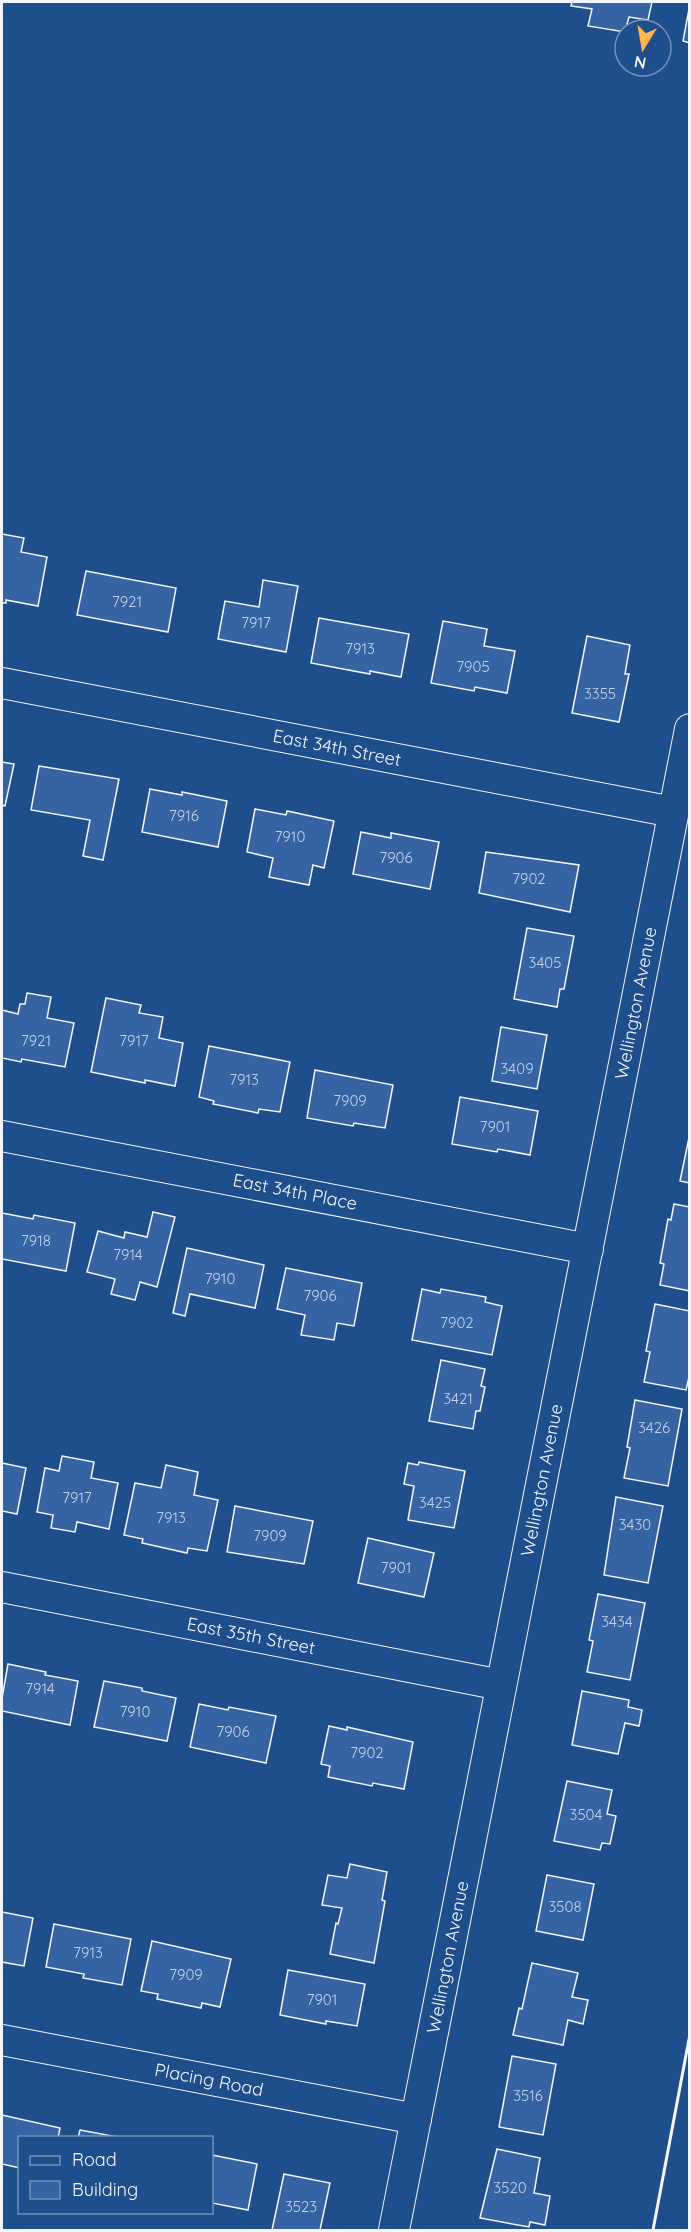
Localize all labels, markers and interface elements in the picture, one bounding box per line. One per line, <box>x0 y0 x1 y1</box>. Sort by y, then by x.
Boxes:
north arrow <box>613 18 673 78</box>
text: N <box>632 52 648 74</box>
house number: 7921 <box>112 592 142 611</box>
house number: 7917 <box>241 613 271 632</box>
house number: 7913 <box>345 639 375 658</box>
house number: 7905 <box>456 657 490 676</box>
house number: 3355 <box>584 684 616 703</box>
street label: East 34th Street <box>271 724 403 771</box>
house number: 7916 <box>169 806 199 825</box>
house number: 7910 <box>275 827 305 846</box>
house number: 7906 <box>379 848 413 867</box>
house number: 7902 <box>512 869 546 888</box>
street label: Wellington Avenue <box>609 925 662 1081</box>
house number: 3405 <box>529 953 561 972</box>
house number: 7921 <box>21 1031 51 1050</box>
house number: 7917 <box>119 1031 149 1050</box>
house number: 3409 <box>500 1059 534 1078</box>
house number: 7913 <box>229 1070 259 1089</box>
house number: 7909 <box>333 1091 367 1110</box>
house number: 7901 <box>480 1117 510 1136</box>
street label: East 34th Place <box>231 1168 359 1215</box>
house number: 7918 <box>21 1231 51 1250</box>
house number: 7914 <box>113 1245 143 1264</box>
house number: 7910 <box>205 1269 235 1288</box>
house number: 7906 <box>303 1286 337 1305</box>
house number: 7902 <box>440 1313 474 1332</box>
house number: 3421 <box>443 1389 473 1408</box>
street label: Wellington Avenue <box>515 1402 568 1558</box>
house number: 3426 <box>638 1418 670 1437</box>
house number: 7917 <box>62 1488 92 1507</box>
house number: 3425 <box>419 1493 451 1512</box>
house number: 7913 <box>156 1508 186 1527</box>
house number: 3430 <box>619 1515 651 1534</box>
house number: 7909 <box>253 1526 287 1545</box>
house number: 7901 <box>381 1558 411 1577</box>
street label: East 35th Street <box>185 1612 317 1659</box>
house number: 3434 <box>601 1612 633 1631</box>
house number: 7914 <box>25 1679 55 1698</box>
house number: 7910 <box>120 1702 150 1721</box>
house number: 7906 <box>216 1722 250 1741</box>
house number: 7902 <box>350 1743 384 1762</box>
house number: 3504 <box>570 1805 603 1824</box>
street label: Wellington Avenue <box>421 1879 474 2035</box>
house number: 3508 <box>548 1897 582 1916</box>
house number: 7913 <box>73 1943 103 1962</box>
house number: 7909 <box>169 1965 203 1984</box>
house number: 7901 <box>307 1990 337 2009</box>
street label: Placing Road <box>153 2058 265 2101</box>
house number: 3516 <box>513 2086 543 2105</box>
legend <box>18 2136 213 2214</box>
text: Road <box>72 2148 117 2171</box>
text: Building <box>72 2178 138 2201</box>
house number: 3520 <box>493 2178 527 2197</box>
house number: 3523 <box>285 2197 317 2216</box>

